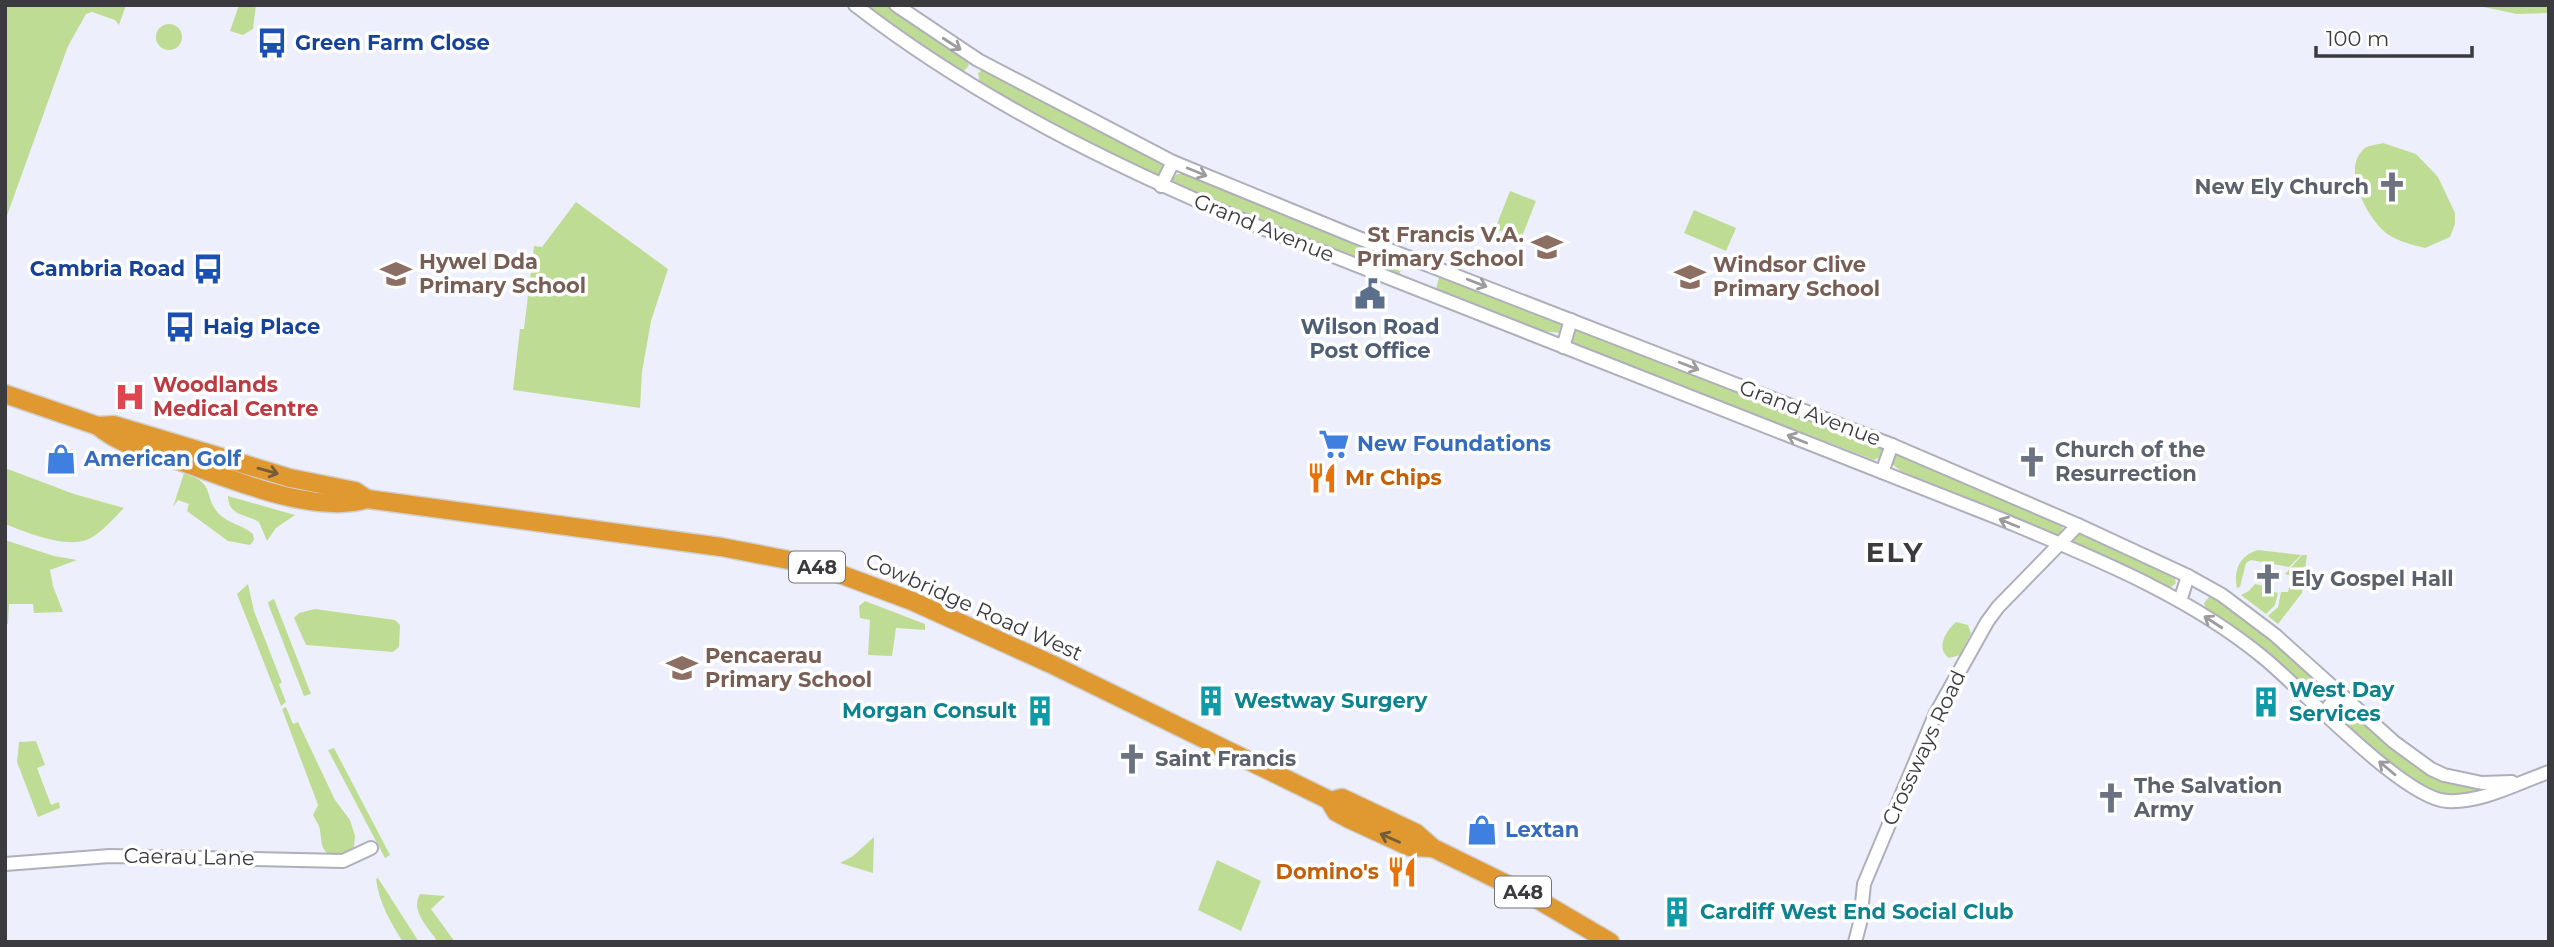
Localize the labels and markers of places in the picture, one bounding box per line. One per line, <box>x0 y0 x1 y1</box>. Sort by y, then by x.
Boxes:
bus stop icon: Green Farm Close <box>255 26 289 60</box>
place label: Green Farm Close <box>295 30 490 55</box>
church icon: New Ely Church <box>2375 170 2409 204</box>
place label: New Ely Church <box>2195 174 2369 199</box>
place label: St Francis V.A. Primary School <box>1357 222 1524 271</box>
school or university icon: St Francis V.A. Primary School <box>1530 230 1564 264</box>
place label: Hywel Dda Primary School <box>419 249 586 298</box>
bus stop icon: Cambria Road <box>191 252 225 286</box>
place label: Windsor Clive Primary School <box>1713 252 1880 301</box>
place label: Cambria Road <box>30 256 185 281</box>
school or university icon: Hywel Dda Primary School <box>379 257 413 291</box>
school or university icon: Windsor Clive Primary School <box>1673 260 1707 294</box>
public building icon: Wilson Road Post Office <box>1353 277 1387 311</box>
bus stop icon: Haig Place <box>163 310 197 344</box>
place label: Haig Place <box>203 314 320 339</box>
place label: Wilson Road Post Office <box>1301 314 1439 363</box>
place label: Woodlands Medical Centre <box>153 372 319 421</box>
hospital icon: Woodlands Medical Centre <box>113 380 147 414</box>
supermarket icon: New Foundations <box>1317 427 1351 461</box>
place label: New Foundations <box>1357 431 1551 456</box>
place label: Church of the Resurrection <box>2055 437 2206 486</box>
shop icon: American Golf <box>44 442 78 476</box>
church icon: Church of the Resurrection <box>2015 445 2049 479</box>
place label: American Golf <box>83 446 242 471</box>
restaurant icon: Mr Chips <box>1305 461 1339 495</box>
place label: Mr Chips <box>1345 465 1442 490</box>
church icon: Ely Gospel Hall <box>2251 562 2285 596</box>
place label: Ely Gospel Hall <box>2291 566 2454 591</box>
place label: Pencaerau Primary School <box>705 643 872 692</box>
school or university icon: Pencaerau Primary School <box>665 651 699 685</box>
place label: West Day Services <box>2289 677 2395 726</box>
building icon: Westway Surgery <box>1194 684 1228 718</box>
building icon: West Day Services <box>2249 685 2283 719</box>
place label: Westway Surgery <box>1234 688 1428 713</box>
building icon: Morgan Consult <box>1023 694 1057 728</box>
place label: Morgan Consult <box>842 698 1017 723</box>
church icon: Saint Francis <box>1115 742 1149 776</box>
place label: Saint Francis <box>1155 746 1296 771</box>
place label: The Salvation Army <box>2133 773 2282 822</box>
church icon: The Salvation Army <box>2094 781 2128 815</box>
shop icon: Lextan <box>1465 813 1499 847</box>
place label: Lextan <box>1505 817 1579 842</box>
restaurant icon: Domino's <box>1385 855 1419 889</box>
place label: Domino's <box>1276 859 1379 884</box>
building icon: Cardiff West End Social Club <box>1660 895 1694 929</box>
place label: Cardiff West End Social Club <box>1700 899 2014 924</box>

